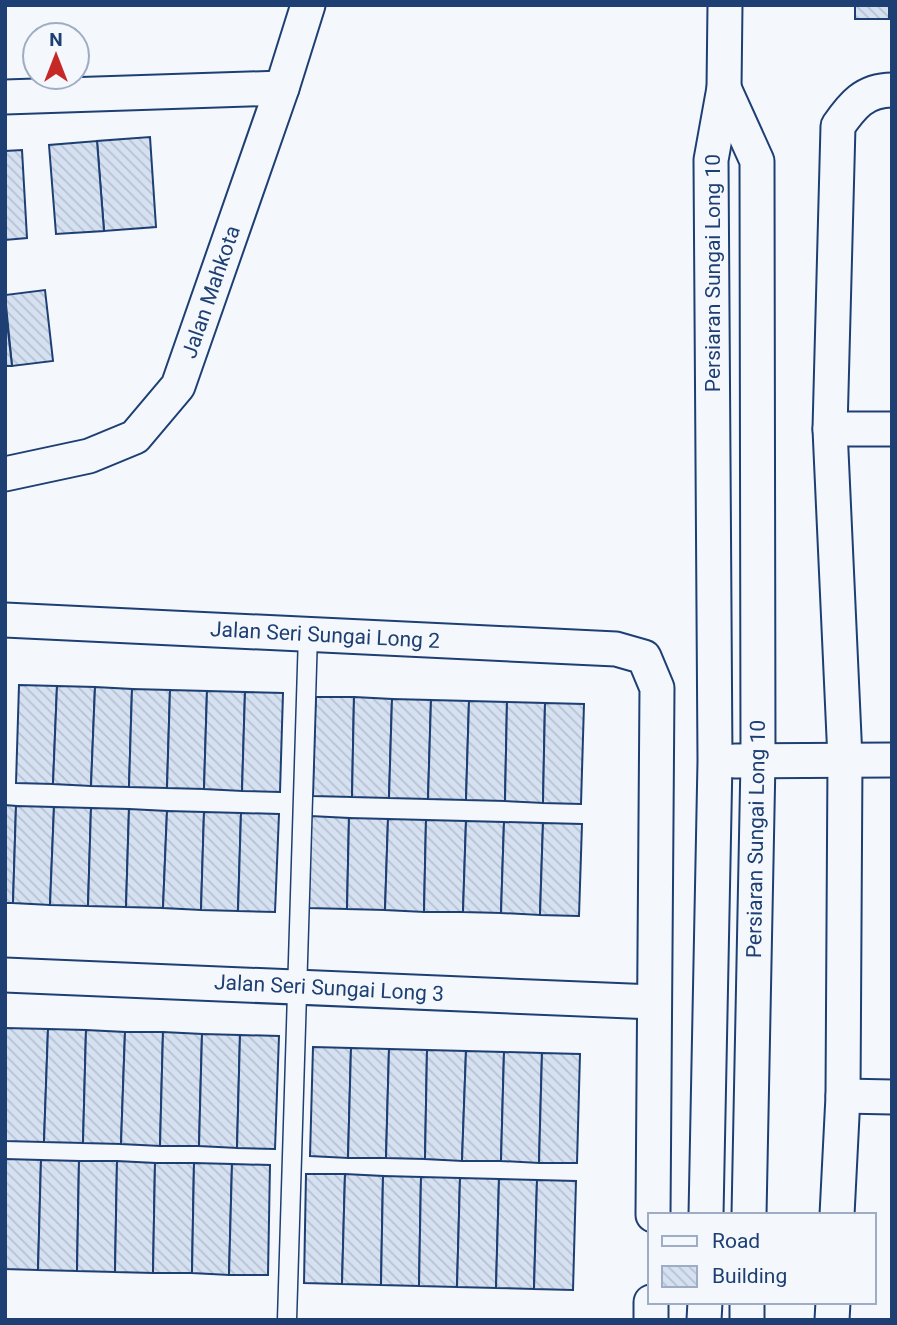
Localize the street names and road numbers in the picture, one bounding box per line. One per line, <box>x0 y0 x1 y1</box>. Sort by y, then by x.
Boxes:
street label: Persiaran Sungai Long 10 <box>701 154 725 392</box>
street label: Jalan Mahkota <box>177 223 245 361</box>
street label: Jalan Seri Sungai Long 2 <box>209 617 441 653</box>
street label: Persiaran Sungai Long 10 <box>742 720 770 958</box>
street label: Jalan Seri Sungai Long 3 <box>213 970 445 1006</box>

